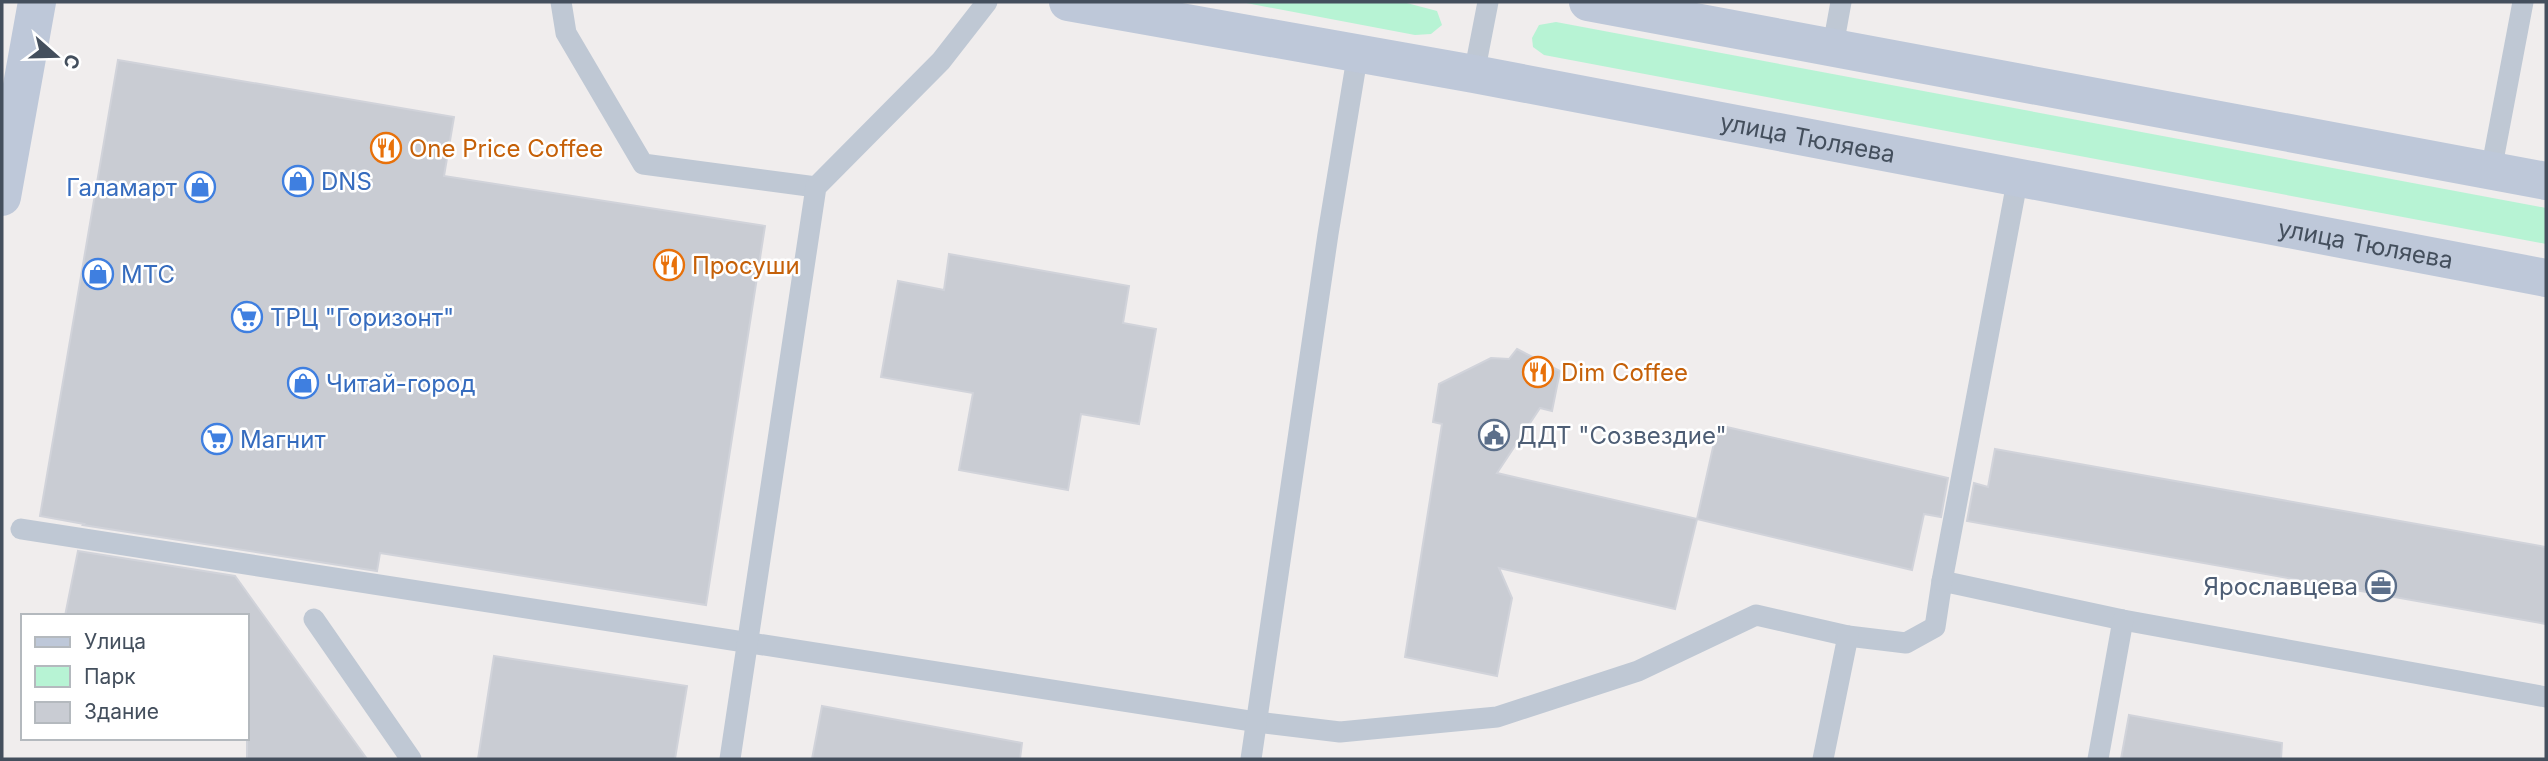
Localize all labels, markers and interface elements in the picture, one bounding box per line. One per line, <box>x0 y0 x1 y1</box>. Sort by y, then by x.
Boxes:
north arrow <box>21 21 91 91</box>
text: С <box>58 51 85 72</box>
street label: улица Тюляева <box>1718 107 1898 168</box>
restaurant icon: One Price Coffee <box>369 131 403 165</box>
place label: One Price Coffee <box>409 134 603 163</box>
shop icon: DNS <box>281 164 315 198</box>
place label: DNS <box>321 167 372 196</box>
shop icon: Галамарт <box>183 170 217 204</box>
place label: Галамарт <box>66 173 177 202</box>
street label: улица Тюляева <box>2276 213 2456 275</box>
restaurant icon: Просуши <box>652 248 686 282</box>
place label: Просуши <box>692 251 800 280</box>
shop icon: МТС <box>81 257 115 291</box>
place label: МТС <box>121 260 175 289</box>
supermarket icon: ТРЦ "Горизонт" <box>230 300 264 334</box>
place label: ТРЦ "Горизонт" <box>270 303 454 332</box>
restaurant icon: Dim Coffee <box>1521 355 1555 389</box>
place label: Dim Coffee <box>1561 358 1688 387</box>
shop icon: Читай-город <box>286 366 320 400</box>
place label: Читай-город <box>326 369 476 398</box>
public building icon: ДДТ "Созвездие" <box>1477 418 1511 452</box>
place label: ДДТ "Созвездие" <box>1517 421 1727 450</box>
supermarket icon: Магнит <box>200 422 234 456</box>
place label: Магнит <box>240 425 326 454</box>
office icon: Ярославцева <box>2364 569 2398 603</box>
place label: Ярославцева <box>2204 572 2358 601</box>
legend <box>21 614 248 740</box>
text: Улица <box>84 629 146 654</box>
text: Парк <box>84 664 136 689</box>
text: Здание <box>84 699 159 724</box>

